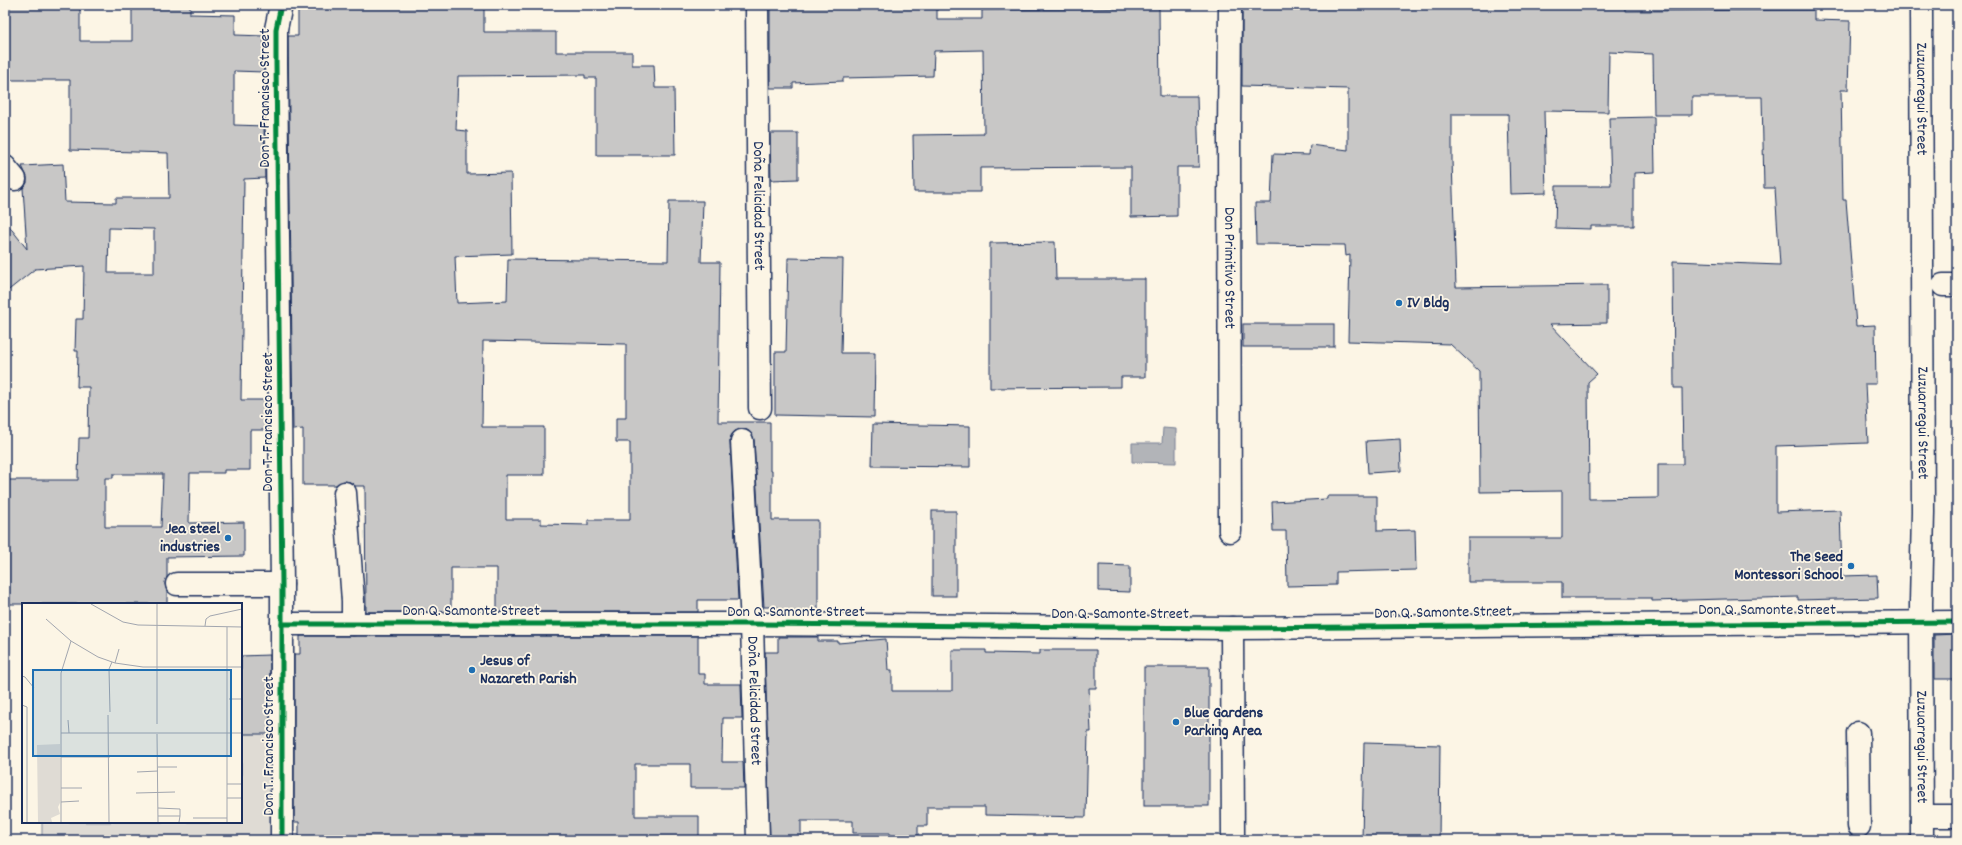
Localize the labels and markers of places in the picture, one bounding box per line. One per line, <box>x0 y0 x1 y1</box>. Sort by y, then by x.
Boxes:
place label: IV Bldg <box>1407 292 1449 315</box>
marker: IV Bldg <box>1394 298 1404 308</box>
place label: Jea steel industries <box>160 518 220 559</box>
marker: Jea steel industries <box>223 533 233 543</box>
place label: The Seed Montessori School <box>1734 546 1843 587</box>
marker: The Seed Montessori School <box>1846 561 1856 571</box>
place label: Jesus of Nazareth Parish <box>480 650 577 691</box>
marker: Jesus of Nazareth Parish <box>467 665 477 675</box>
place label: Blue Gardens Parking Area <box>1184 702 1263 743</box>
marker: Blue Gardens Parking Area <box>1171 717 1181 727</box>

